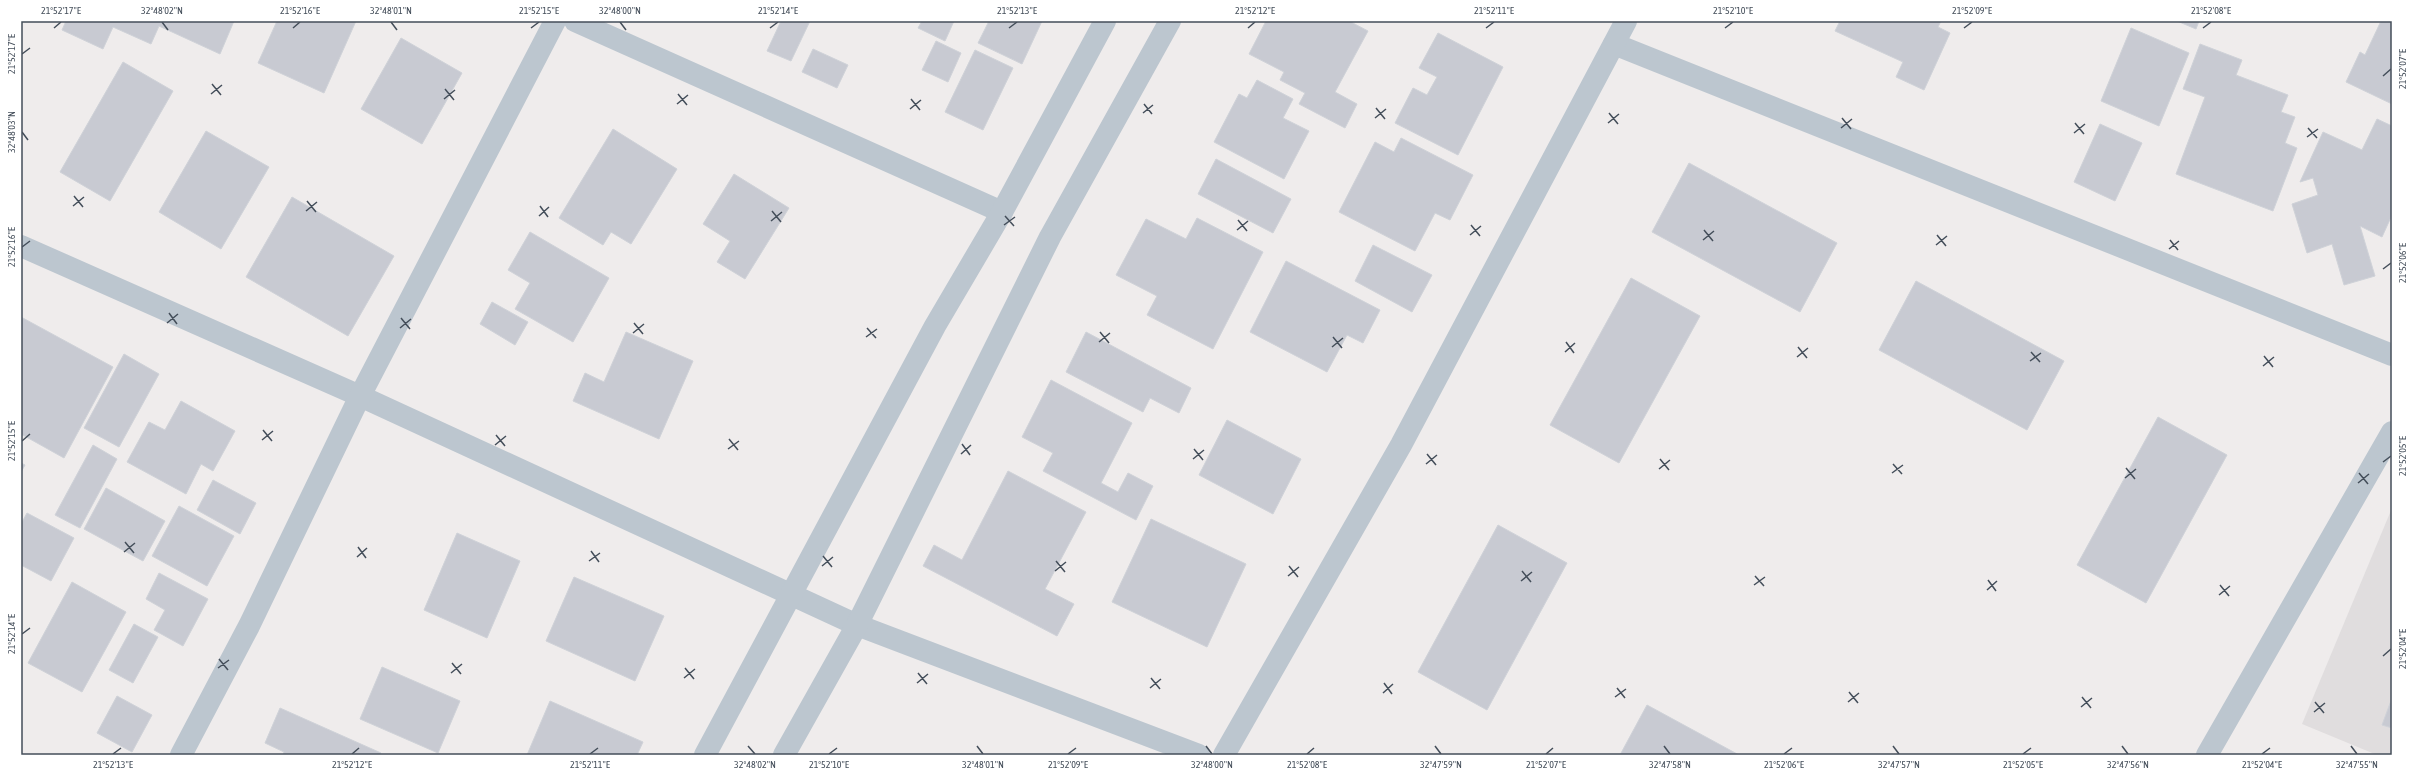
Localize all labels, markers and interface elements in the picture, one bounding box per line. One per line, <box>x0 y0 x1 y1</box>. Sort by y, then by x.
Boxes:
text: 21°52'17"E <box>41 5 82 16</box>
text: 32°48'02"N <box>141 5 183 16</box>
text: 21°52'16"E <box>280 5 321 16</box>
text: 32°48'01"N <box>370 5 412 16</box>
text: 21°52'15"E <box>519 5 560 16</box>
text: 32°48'00"N <box>599 5 641 16</box>
text: 21°52'14"E <box>758 5 799 16</box>
text: 21°52'13"E <box>997 5 1038 16</box>
text: 21°52'12"E <box>1235 5 1276 16</box>
text: 21°52'11"E <box>1474 5 1515 16</box>
text: 21°52'10"E <box>1713 5 1754 16</box>
text: 21°52'09"E <box>1952 5 1993 16</box>
text: 21°52'08"E <box>2191 5 2232 16</box>
text: 21°52'17"E <box>6 33 17 74</box>
text: 21°52'07"E <box>2397 48 2408 89</box>
text: 32°48'03"N <box>6 111 17 153</box>
text: 21°52'16"E <box>6 226 17 267</box>
text: 21°52'06"E <box>2397 242 2408 283</box>
text: 21°52'15"E <box>6 420 17 461</box>
text: 21°52'05"E <box>2397 435 2408 476</box>
text: 21°52'14"E <box>6 613 17 654</box>
text: 21°52'04"E <box>2397 628 2408 669</box>
text: 21°52'13"E <box>93 759 134 770</box>
text: 21°52'12"E <box>332 759 373 770</box>
text: 21°52'11"E <box>570 759 611 770</box>
text: 32°48'02"N <box>734 759 776 770</box>
text: 21°52'10"E <box>809 759 850 770</box>
text: 32°48'01"N <box>962 759 1004 770</box>
text: 21°52'09"E <box>1048 759 1089 770</box>
text: 32°48'00"N <box>1191 759 1233 770</box>
text: 21°52'08"E <box>1287 759 1328 770</box>
text: 32°47'59"N <box>1420 759 1462 770</box>
text: 21°52'07"E <box>1526 759 1567 770</box>
text: 32°47'58"N <box>1649 759 1691 770</box>
text: 21°52'06"E <box>1764 759 1805 770</box>
text: 32°47'57"N <box>1878 759 1920 770</box>
text: 21°52'05"E <box>2003 759 2044 770</box>
text: 32°47'56"N <box>2107 759 2149 770</box>
text: 21°52'04"E <box>2242 759 2283 770</box>
text: 32°47'55"N <box>2336 759 2378 770</box>

